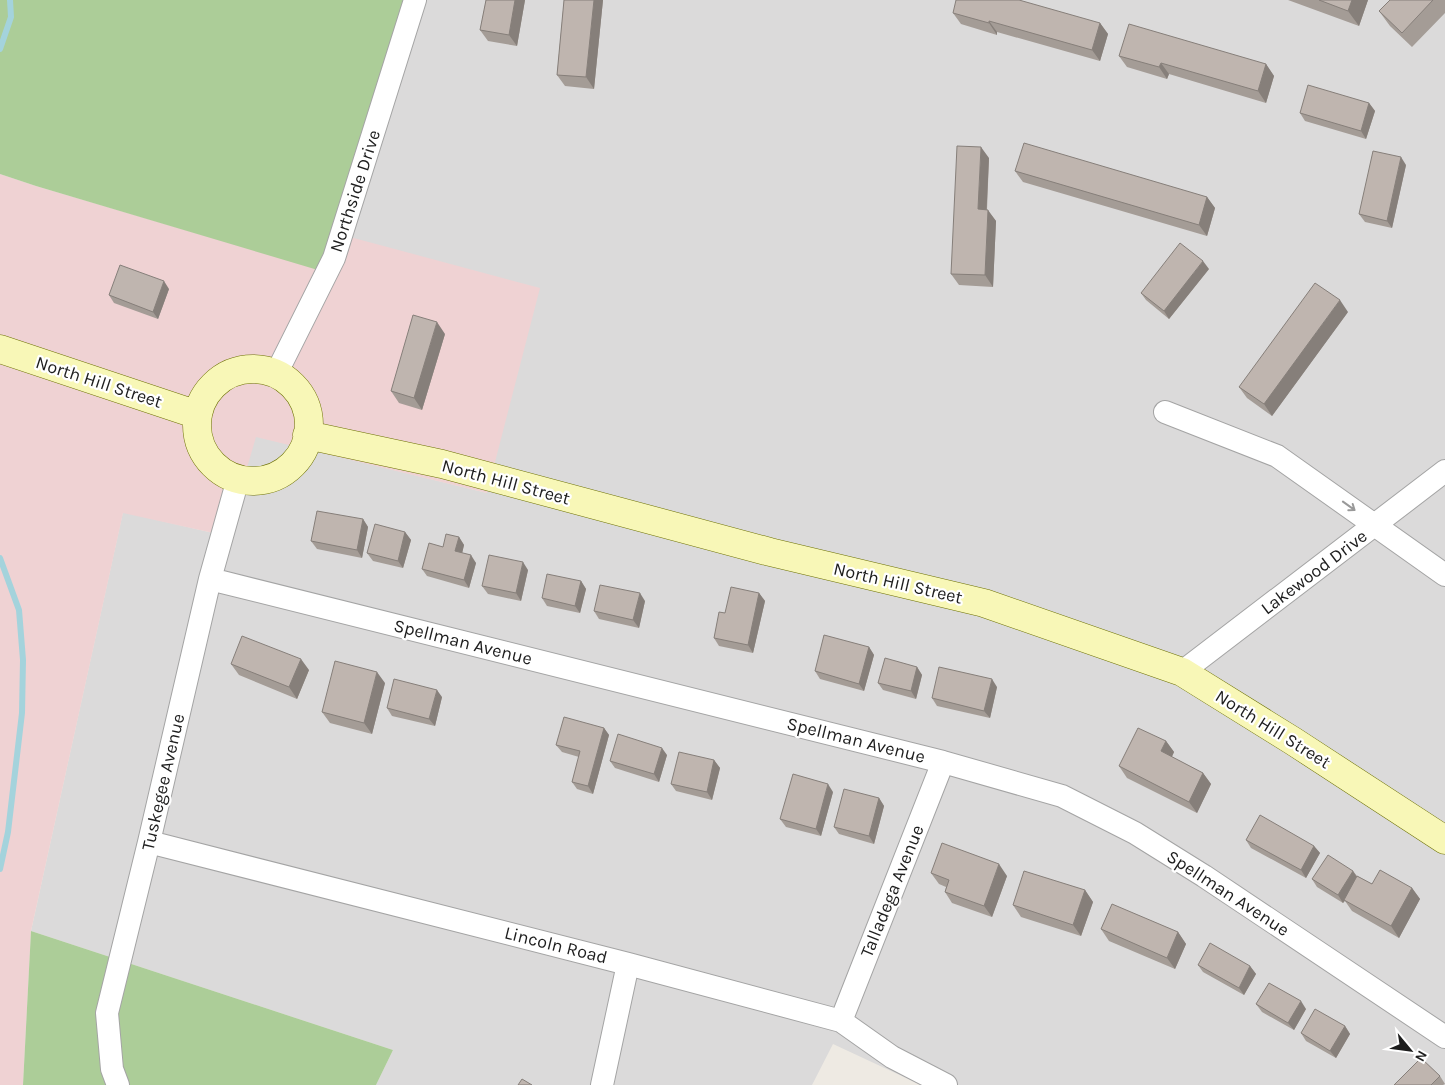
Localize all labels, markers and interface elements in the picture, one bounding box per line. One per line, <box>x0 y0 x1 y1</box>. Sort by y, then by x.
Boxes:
street label: Northside Drive <box>325 127 385 255</box>
street label: North Hill Street <box>33 351 165 413</box>
street label: North Hill Street <box>440 454 573 510</box>
one-way arrow <box>1342 501 1356 511</box>
street label: Lakewood Drive <box>1257 525 1371 619</box>
street label: North Hill Street <box>831 557 965 609</box>
street label: Spellman Avenue <box>392 614 534 670</box>
street label: North Hill Street <box>1211 685 1335 773</box>
street label: Tuskegee Avenue <box>137 711 189 853</box>
street label: Spellman Avenue <box>785 712 927 768</box>
street label: Talladega Avenue <box>855 822 929 960</box>
street label: Spellman Avenue <box>1163 845 1293 941</box>
street label: Lincoln Road <box>502 922 610 968</box>
north arrow <box>1385 1025 1435 1075</box>
text: N <box>1411 1048 1431 1065</box>

